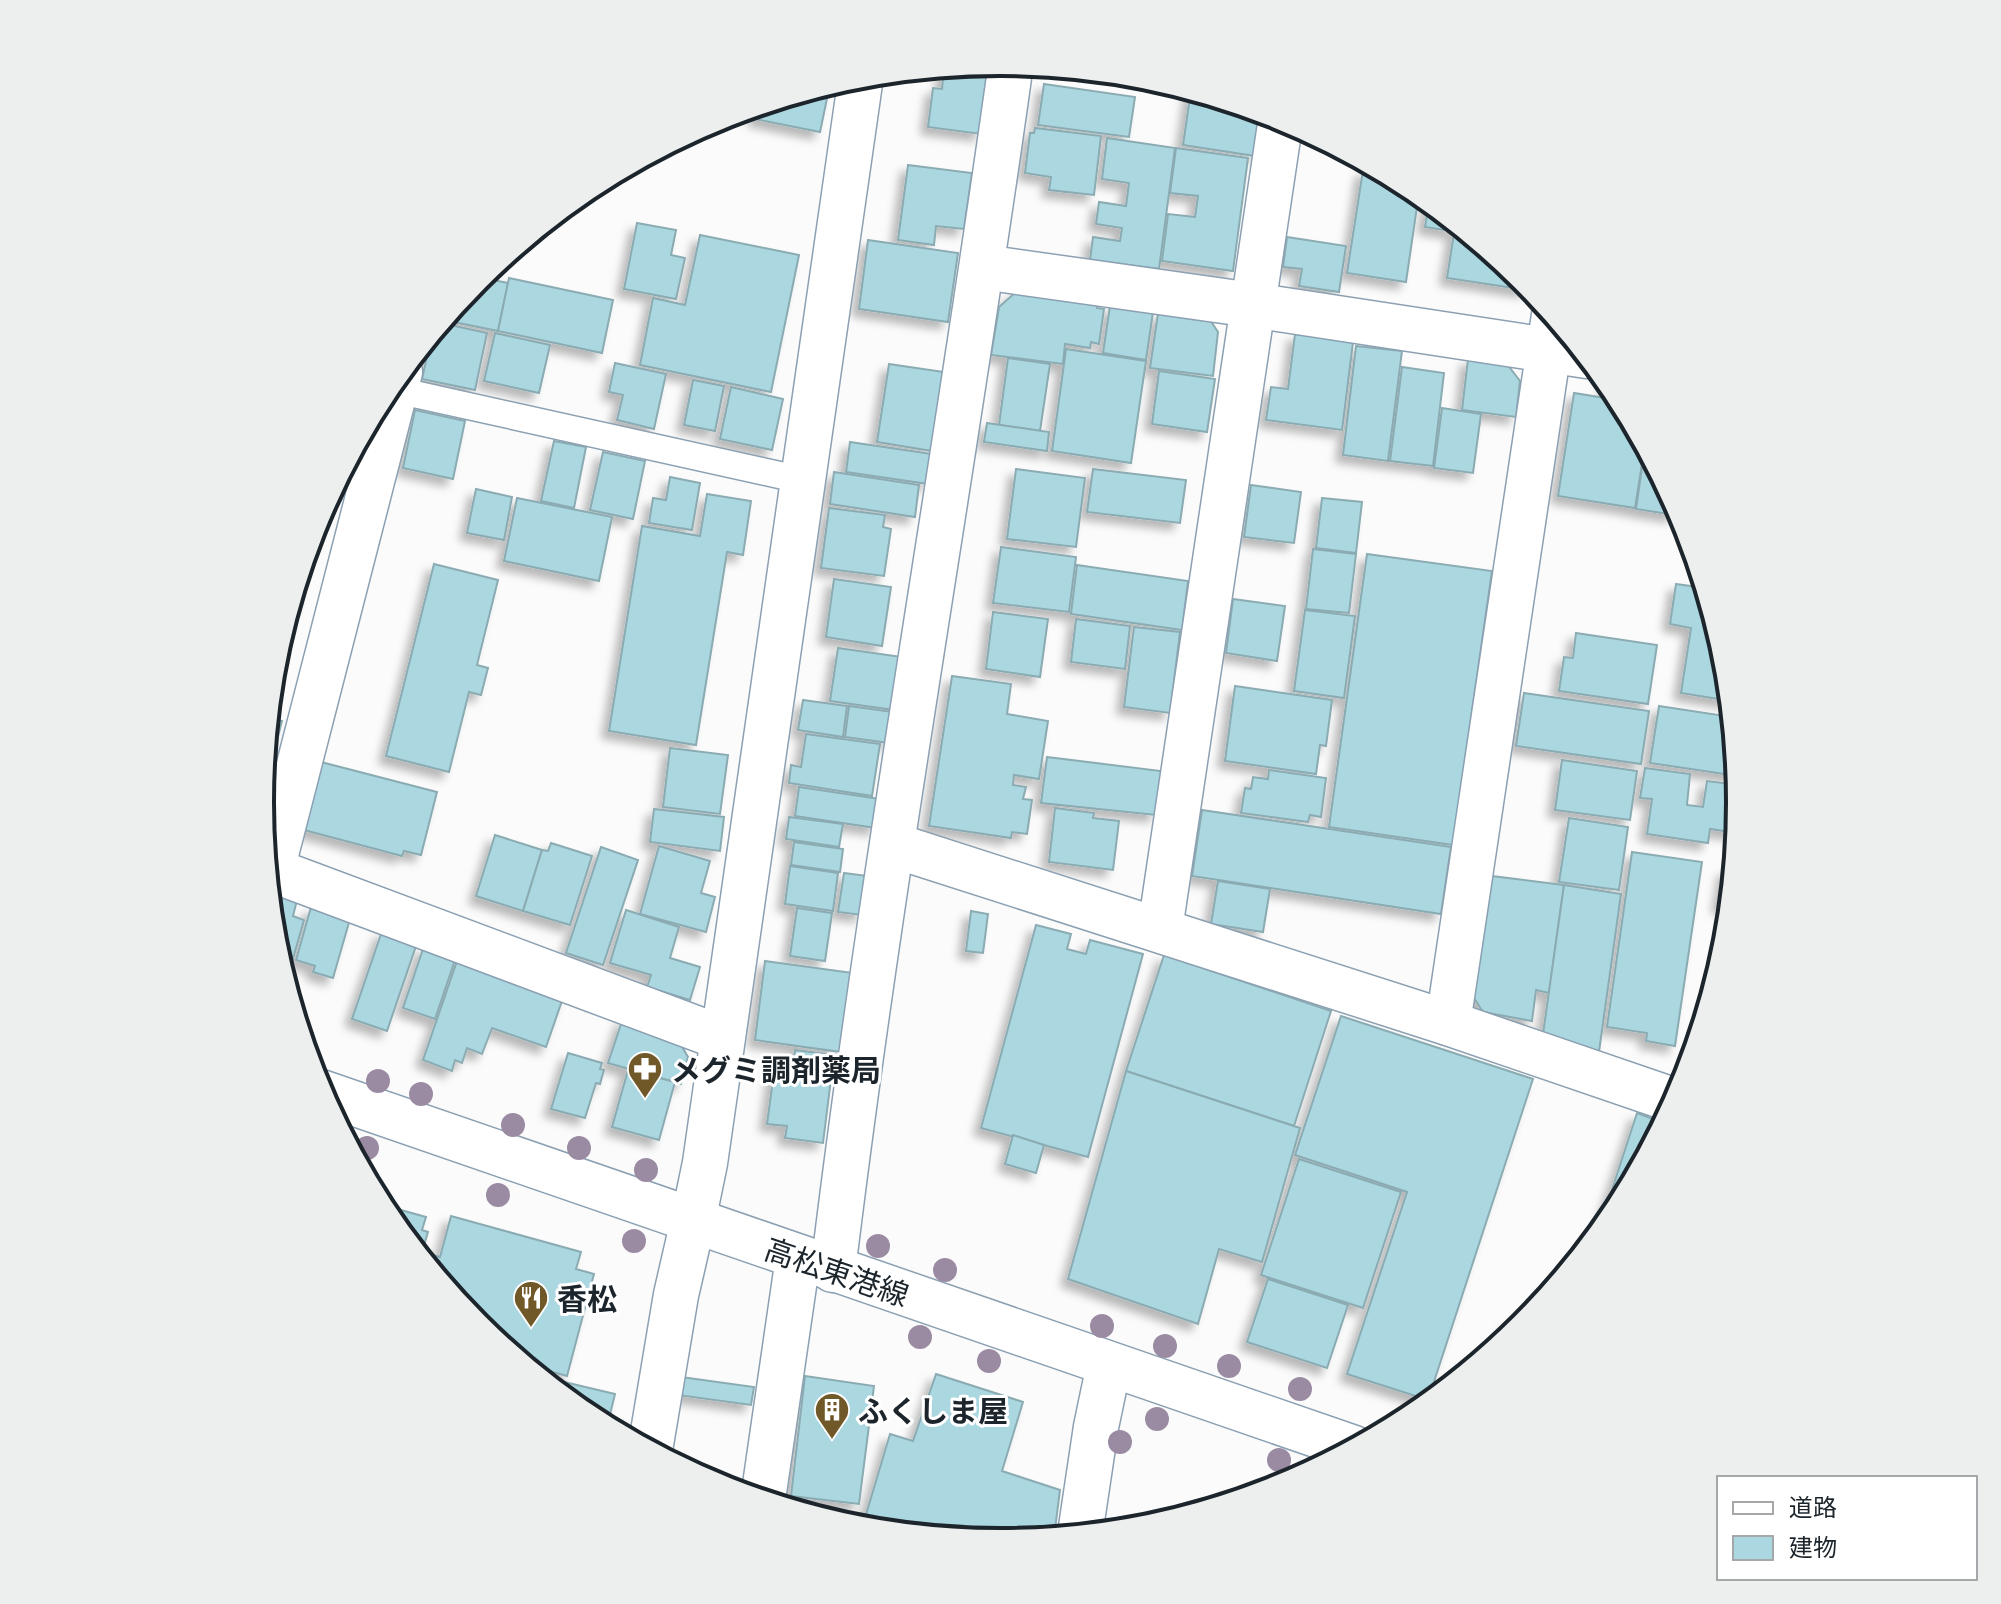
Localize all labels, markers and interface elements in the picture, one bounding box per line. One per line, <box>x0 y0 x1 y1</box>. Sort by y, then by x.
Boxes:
pharmacy icon: メグミ調剤薬局 <box>626 1050 664 1100</box>
place label: メグミ調剤薬局 <box>671 1051 881 1087</box>
street label: 高松東港線 <box>760 1230 914 1312</box>
restaurant icon: 香松 <box>512 1279 550 1329</box>
place label: 香松 <box>557 1280 617 1316</box>
building icon: ふくしま屋 <box>813 1391 851 1441</box>
place label: ふくしま屋 <box>858 1392 1008 1428</box>
legend <box>1717 1476 1977 1580</box>
text: 道路 <box>1789 1492 1837 1521</box>
text: 建物 <box>1789 1532 1837 1561</box>

